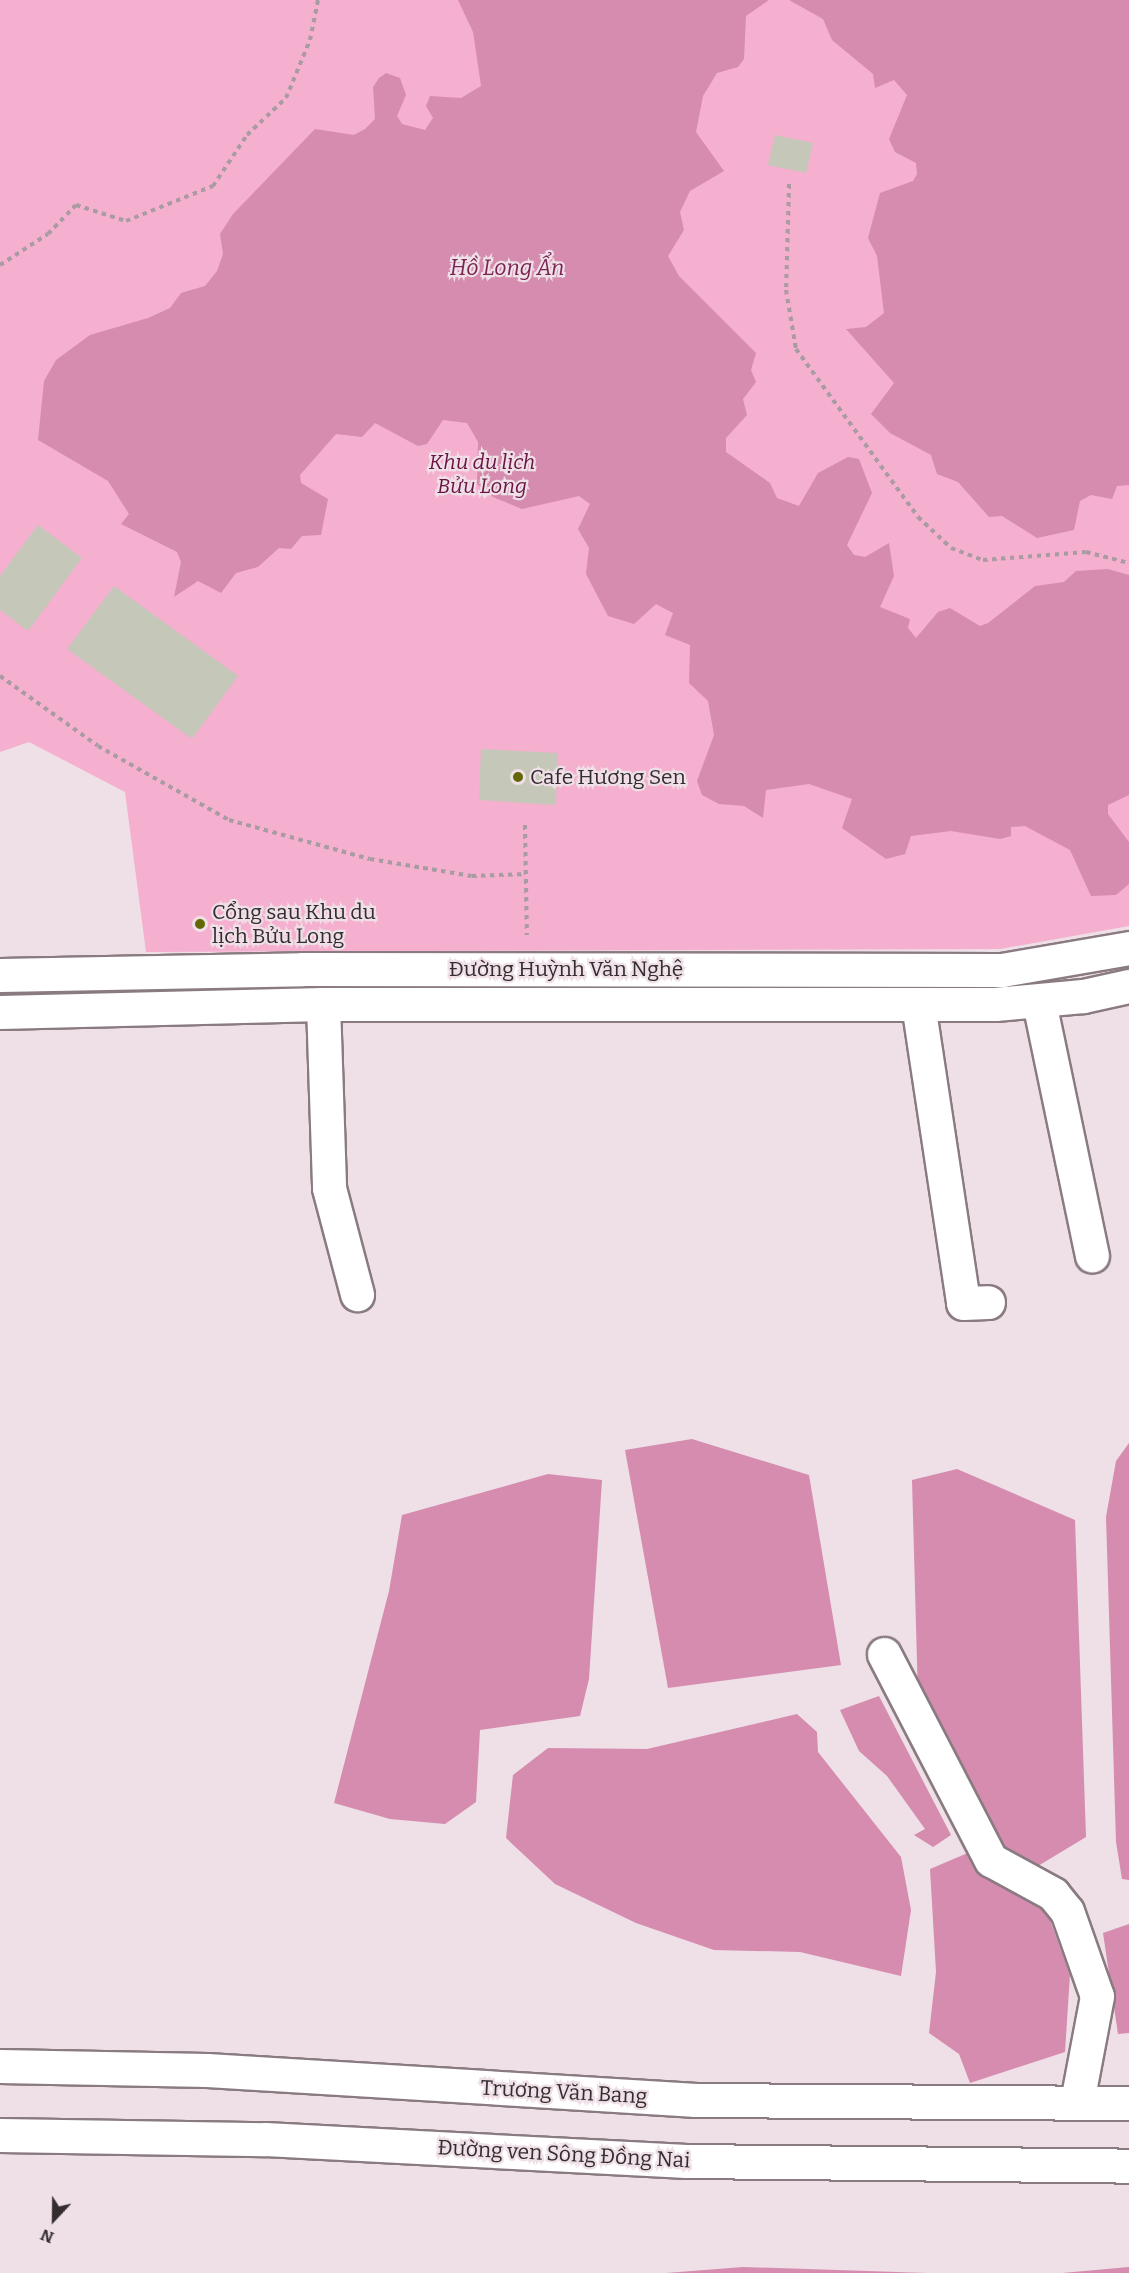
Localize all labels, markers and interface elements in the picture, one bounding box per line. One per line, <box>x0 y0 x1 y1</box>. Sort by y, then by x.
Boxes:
water label: Hồ Long Ẩn <box>450 255 564 281</box>
park label: Khu du lịch Bửu Long <box>429 449 535 499</box>
place label: Cafe Hương Sen <box>530 764 686 790</box>
marker: Cafe Hương Sen <box>511 770 525 784</box>
place label: Cổng sau Khu du lịch Bửu Long <box>212 899 376 949</box>
marker: Cổng sau Khu du lịch Bửu Long <box>193 917 207 931</box>
street label: Đường Huỳnh Văn Nghệ <box>449 956 683 982</box>
street label: Trương Văn Bang <box>480 2075 648 2109</box>
street label: Đường ven Sông Đồng Nai <box>437 2135 691 2173</box>
north arrow <box>24 2189 84 2249</box>
text: N <box>38 2225 56 2247</box>

